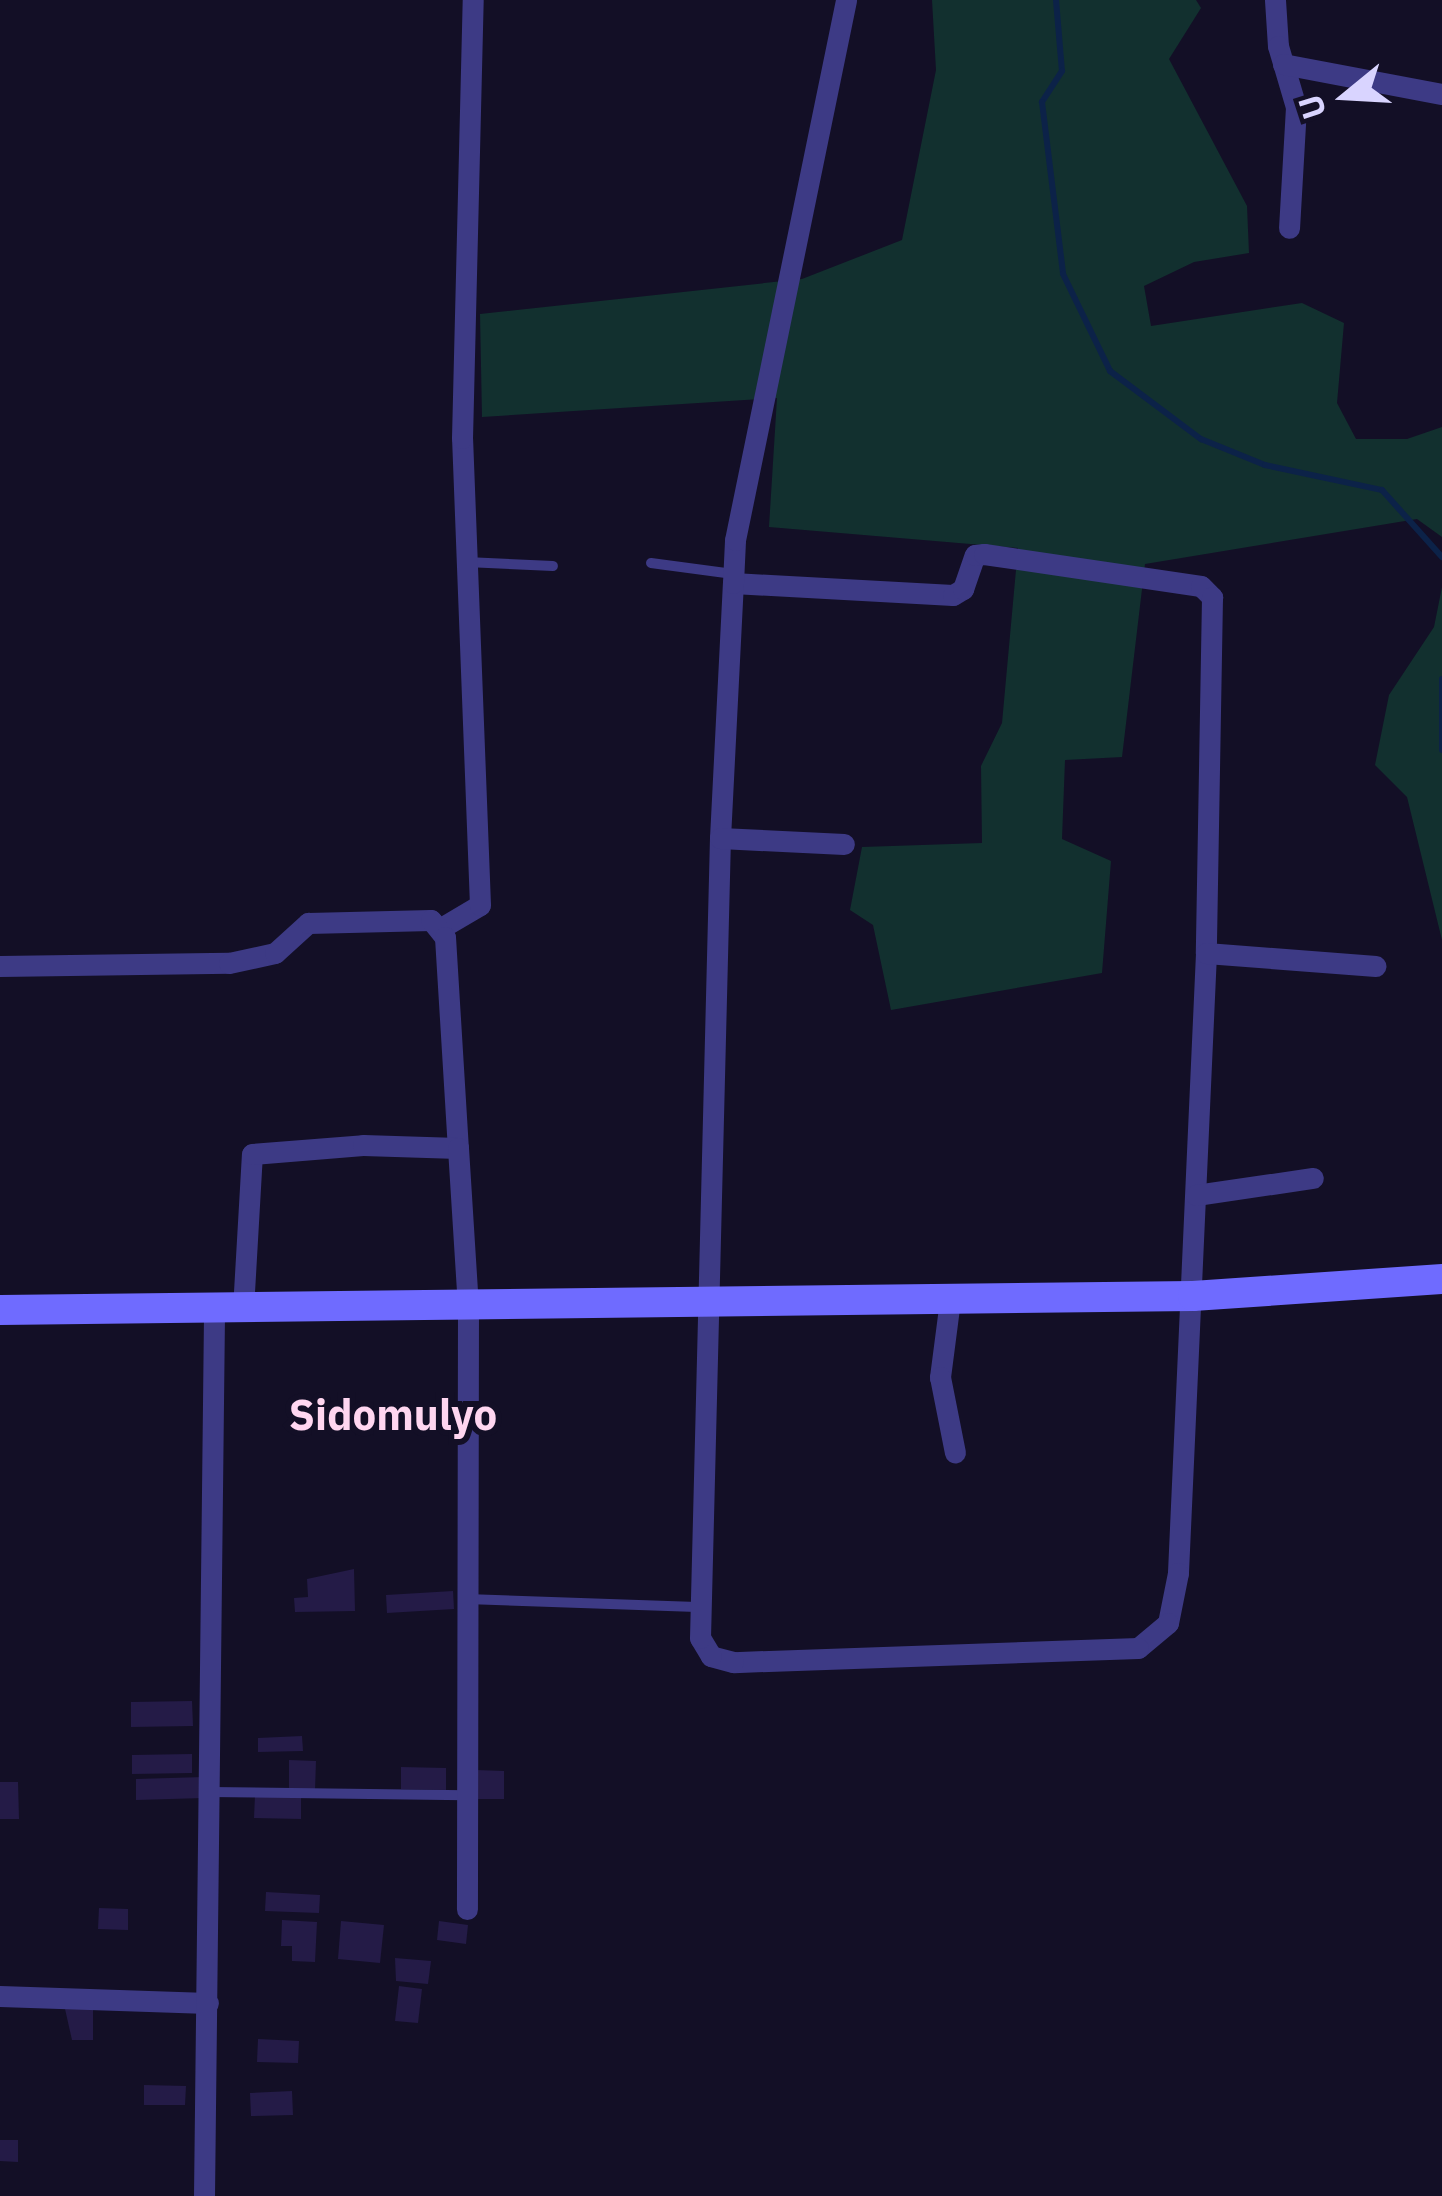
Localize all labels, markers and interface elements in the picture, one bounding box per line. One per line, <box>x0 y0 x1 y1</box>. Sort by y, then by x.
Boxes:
north arrow <box>1286 36 1406 156</box>
text: U <box>1287 90 1335 125</box>
district label: Sidomulyo <box>289 1390 497 1440</box>

